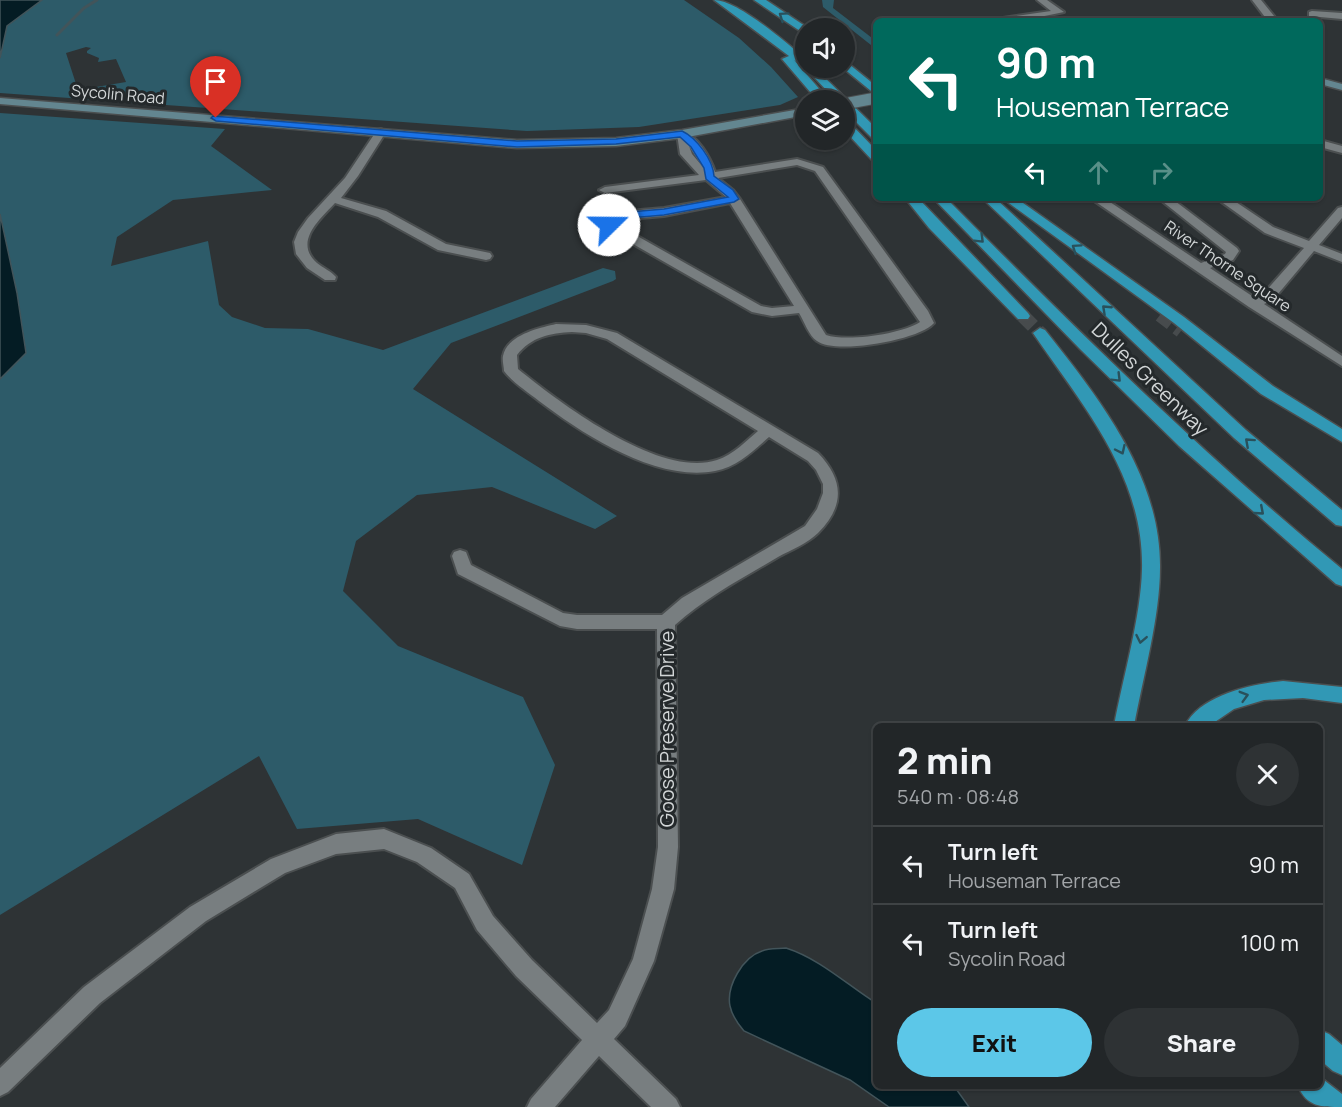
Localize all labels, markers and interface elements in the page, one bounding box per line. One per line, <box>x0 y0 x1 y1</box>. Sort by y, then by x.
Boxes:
one-way arrow <box>778 12 789 23</box>
map controls <box>795 18 855 150</box>
button: sound <box>795 18 855 78</box>
text: 90 m <box>996 33 1096 91</box>
icon: left <box>897 42 975 120</box>
pin <box>190 56 241 118</box>
icon: arrive <box>199 65 232 98</box>
street label: Sycolin Road <box>70 79 166 109</box>
text: Houseman Terrace <box>996 88 1229 125</box>
button: layers <box>795 90 855 150</box>
icon: left <box>1019 156 1052 189</box>
icon: ahead <box>1082 156 1115 189</box>
icon: right <box>1145 156 1178 189</box>
position arrow <box>577 193 641 257</box>
street label: River Thorne Square <box>1160 215 1296 317</box>
one-way arrow <box>972 232 983 243</box>
one-way arrow <box>1071 244 1082 255</box>
one-way arrow <box>1103 305 1113 316</box>
street label: Dulles Greenway <box>1086 316 1215 442</box>
one-way arrow <box>1110 370 1121 381</box>
one-way arrow <box>1245 438 1256 449</box>
one-way arrow <box>1114 443 1126 454</box>
one-way arrow <box>1253 503 1264 514</box>
street label: Goose Preserve Drive <box>653 631 680 827</box>
one-way arrow <box>1135 634 1148 644</box>
one-way arrow <box>1238 691 1249 703</box>
text: 2 min <box>897 736 992 785</box>
button: close <box>1236 743 1299 806</box>
text: 540 m · 08:48 <box>897 783 1019 810</box>
text: Turn left <box>948 837 1038 867</box>
icon: left <box>897 849 930 882</box>
text: 90 m <box>1249 850 1299 880</box>
text: Houseman Terrace <box>948 867 1121 894</box>
text: Turn left <box>948 915 1038 945</box>
icon: left <box>897 927 930 960</box>
text: 100 m <box>1241 928 1299 958</box>
text: Sycolin Road <box>948 945 1066 972</box>
button: Exit <box>897 1008 1092 1077</box>
button: Share <box>1104 1008 1299 1077</box>

